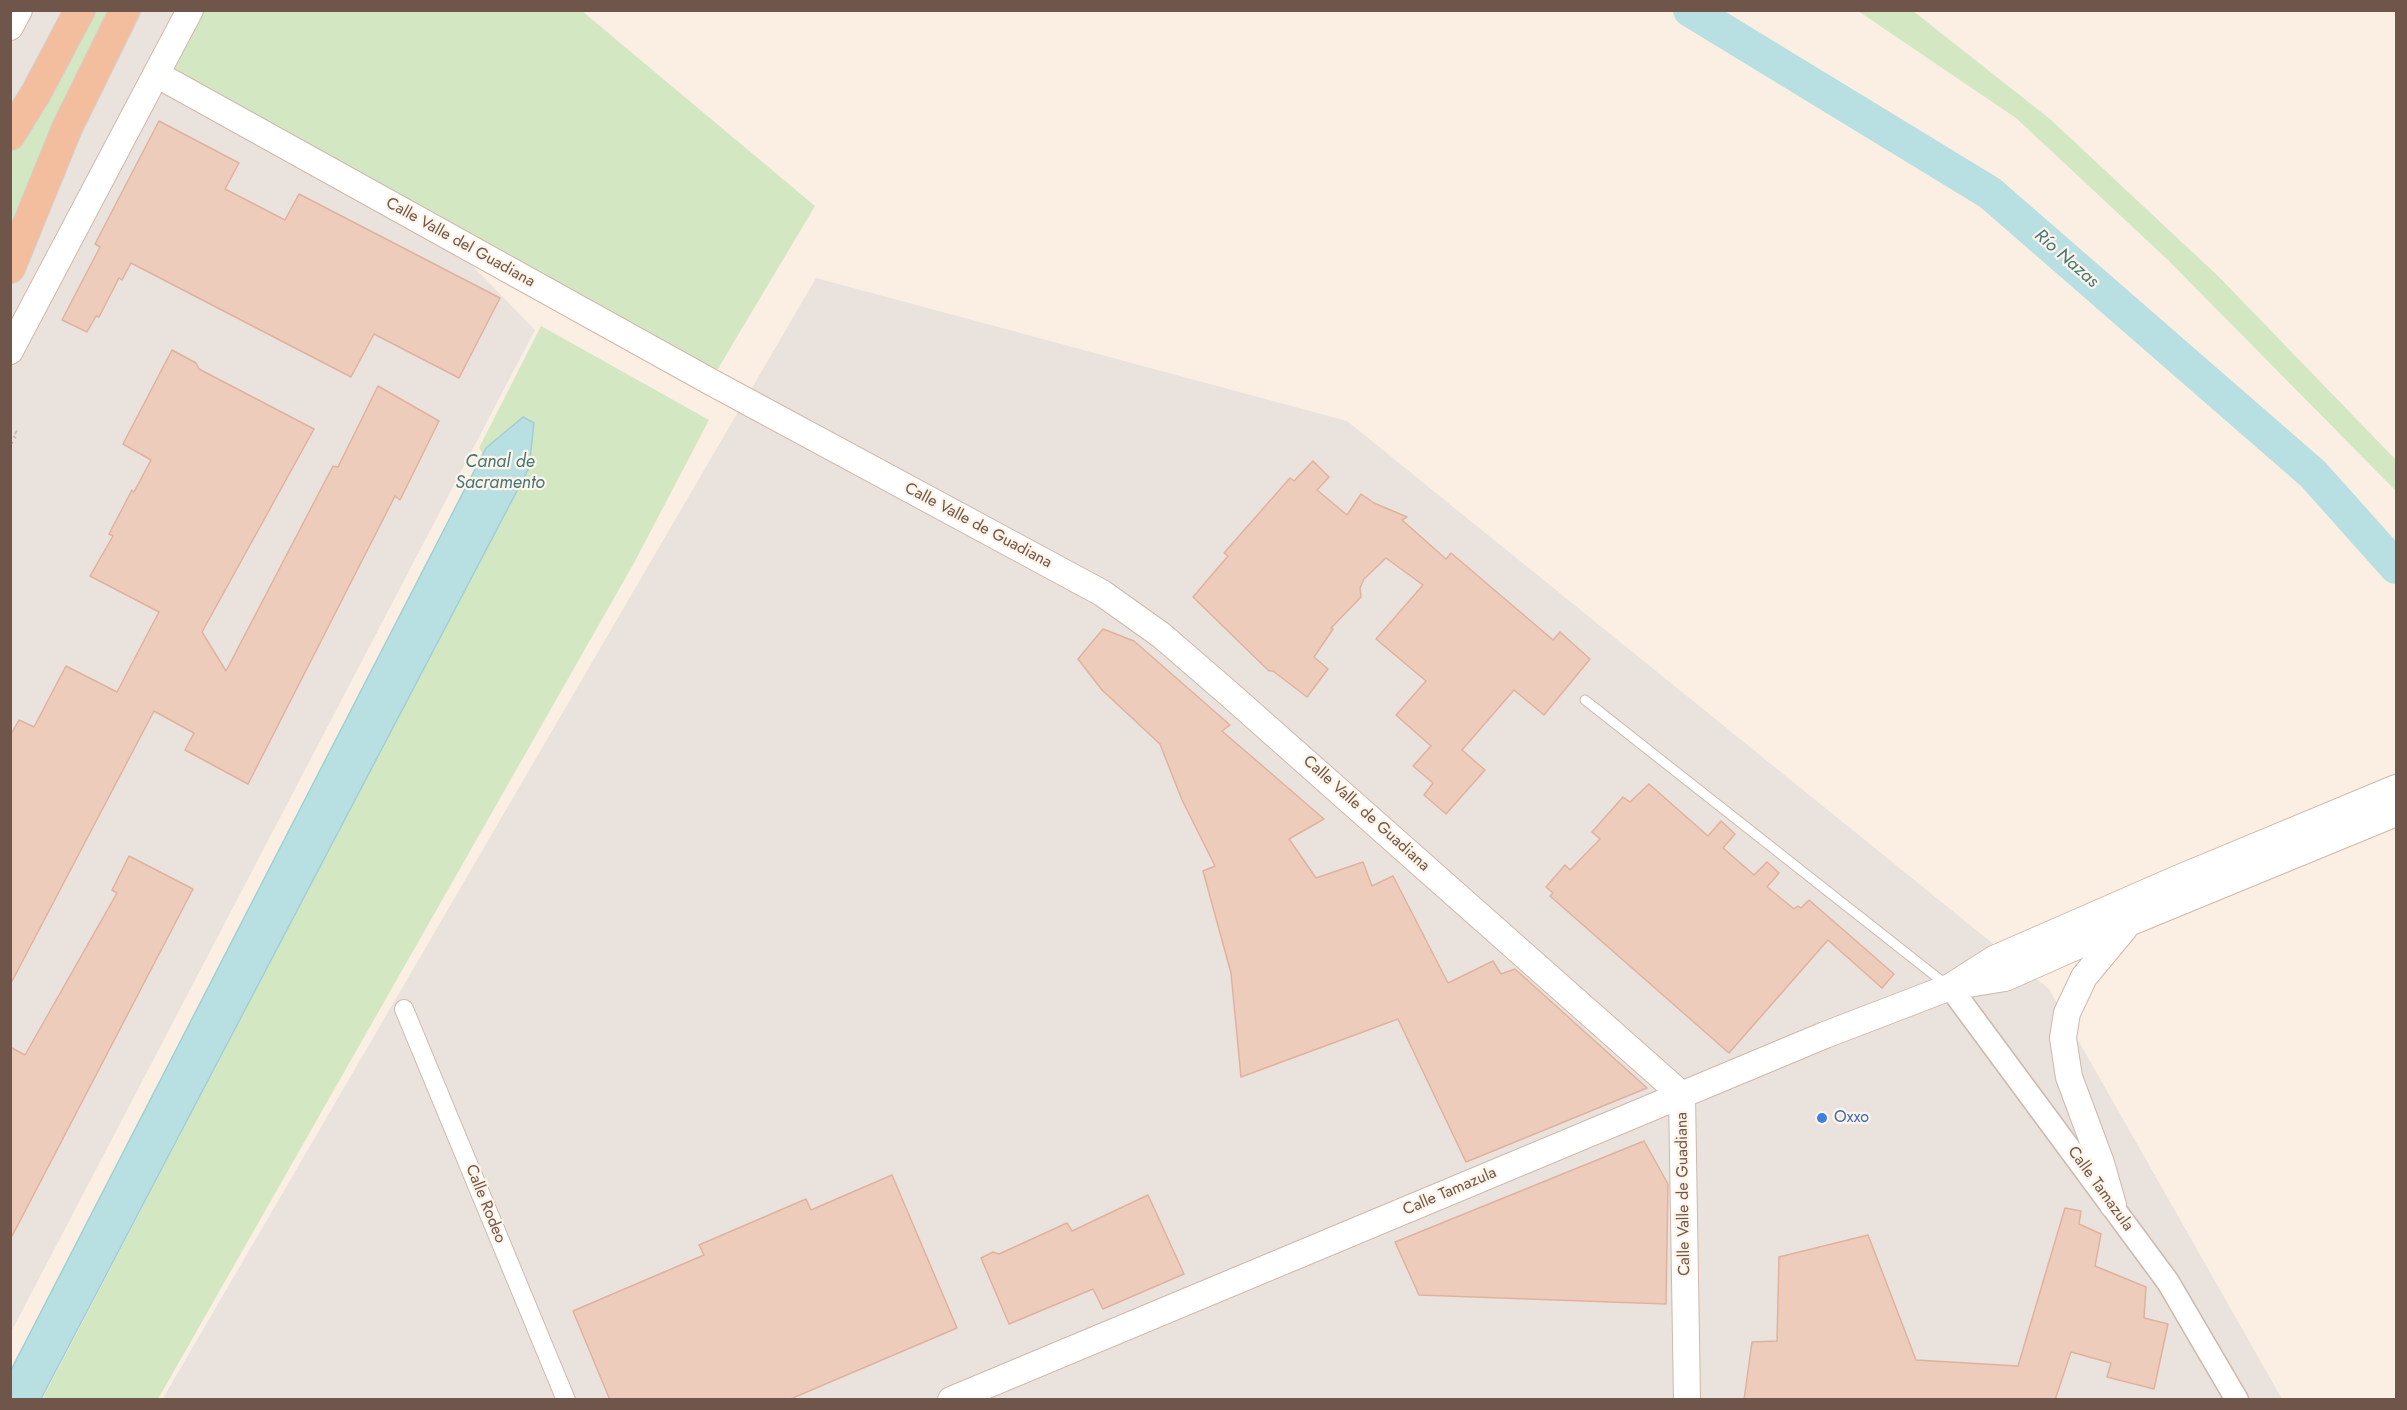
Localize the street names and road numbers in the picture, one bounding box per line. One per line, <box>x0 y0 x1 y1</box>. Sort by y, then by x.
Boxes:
street label: Calle Valle del Guadiana <box>382 194 538 292</box>
street label: Calle Valle de Guadiana <box>901 479 1055 573</box>
street label: Calle Valle de Guadiana <box>1299 752 1433 876</box>
street label: Calle Valle de Guadiana <box>1673 1112 1695 1276</box>
street label: Calle Tamazula <box>2063 1143 2137 1235</box>
street label: Calle Rodeo <box>461 1162 509 1246</box>
street label: Calle Tamazula <box>1400 1164 1500 1220</box>

